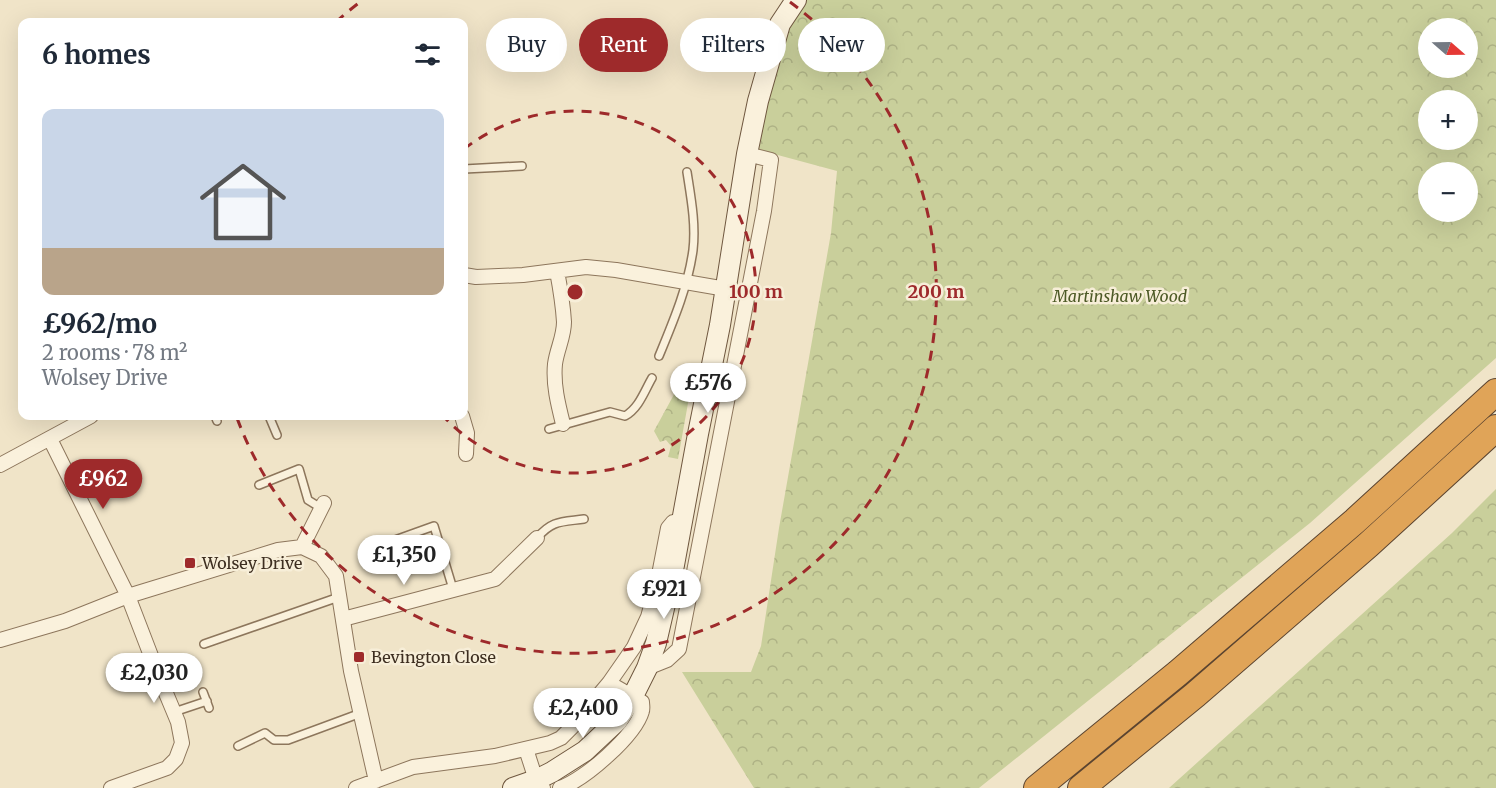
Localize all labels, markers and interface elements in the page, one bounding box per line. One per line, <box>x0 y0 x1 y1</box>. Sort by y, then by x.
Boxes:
chip: Buy <box>486 18 567 72</box>
chip: Rent <box>579 18 668 72</box>
chip: Filters <box>680 18 786 72</box>
chip: New <box>798 18 885 72</box>
north arrow <box>1418 18 1478 78</box>
map controls <box>1418 18 1478 222</box>
text: 6 homes <box>42 38 151 71</box>
icon: filters <box>411 38 444 71</box>
button: + <box>1418 90 1478 150</box>
icon: home <box>189 148 297 256</box>
button: − <box>1418 162 1478 222</box>
text: 100 m <box>729 280 783 303</box>
text: 200 m <box>908 280 964 303</box>
centre of rings <box>565 282 585 302</box>
park label: Martinshaw Wood <box>1052 286 1188 306</box>
text: £962/mo <box>42 307 157 340</box>
text: 2 rooms · 78 m² <box>42 340 187 365</box>
pin: £576 <box>672 363 744 414</box>
text: Wolsey Drive <box>42 365 167 390</box>
text: £576 <box>684 370 732 395</box>
pin: £962 <box>67 459 139 510</box>
text: £962 <box>78 466 128 491</box>
pin: £1,350 <box>355 535 453 586</box>
text: £1,350 <box>372 542 436 567</box>
place label: Wolsey Drive <box>201 553 302 573</box>
marker: Wolsey Drive <box>183 556 197 570</box>
pin: £921 <box>628 569 700 620</box>
text: £921 <box>641 576 687 601</box>
place label: Bevington Close <box>371 647 496 667</box>
marker: Bevington Close <box>352 650 366 664</box>
pin: £2,030 <box>105 653 203 704</box>
text: £2,030 <box>120 660 188 685</box>
pin: £2,400 <box>534 688 632 739</box>
text: £2,400 <box>547 695 619 720</box>

